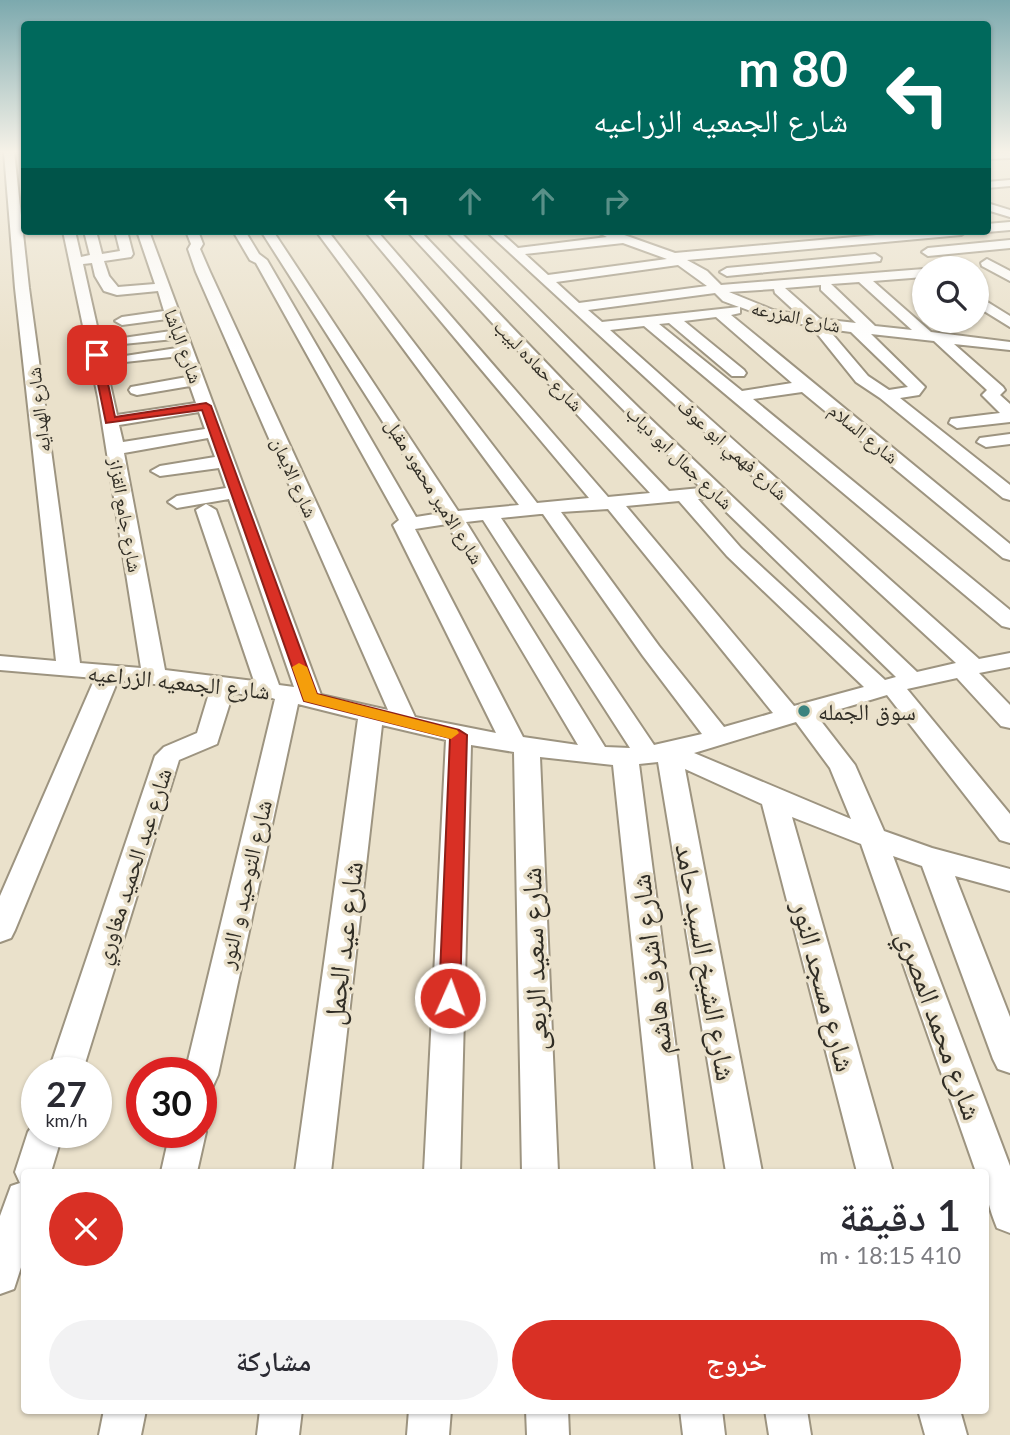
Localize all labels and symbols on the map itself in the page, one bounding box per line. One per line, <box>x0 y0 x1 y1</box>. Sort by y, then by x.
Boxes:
street label: شارع المزرعه <box>749 295 843 338</box>
street label: شارع الباشا <box>159 306 208 387</box>
street label: شارع حماده لبيب <box>489 315 588 416</box>
pin <box>67 325 127 385</box>
street label: شارع الهدايه <box>21 366 56 454</box>
street label: شارع فهمي ابو عوف <box>670 394 793 508</box>
street label: شارع السلام <box>823 398 903 470</box>
street label: شارع جمال ابو دياب <box>621 400 738 514</box>
street label: شارع الامير محمود مقبل <box>380 414 489 568</box>
street label: شارع الايمان <box>266 433 323 521</box>
street label: شارع جامع القزاز <box>102 455 147 574</box>
street label: شارع الجمعيه الزراعيه <box>86 658 272 706</box>
place label: سوق الجمله <box>818 697 916 726</box>
marker: سوق الجمله <box>796 703 812 719</box>
street label: شارع عبد الحميد مغاوري <box>87 764 182 969</box>
street label: شارع التوحيد و النور <box>211 797 279 972</box>
street label: شارع الشيخ السيد حامد <box>667 841 745 1084</box>
street label: شارع عيد الجمل <box>315 859 371 1027</box>
street label: شارع سعيد الربعى <box>513 867 555 1051</box>
street label: شارع اشرف هاشم <box>622 872 681 1058</box>
street label: شارع مسجد النور <box>784 896 864 1076</box>
street label: شارع محمد المصري <box>884 926 991 1126</box>
position arrow <box>413 961 487 1035</box>
speed limit sign: 30 <box>126 1057 217 1148</box>

